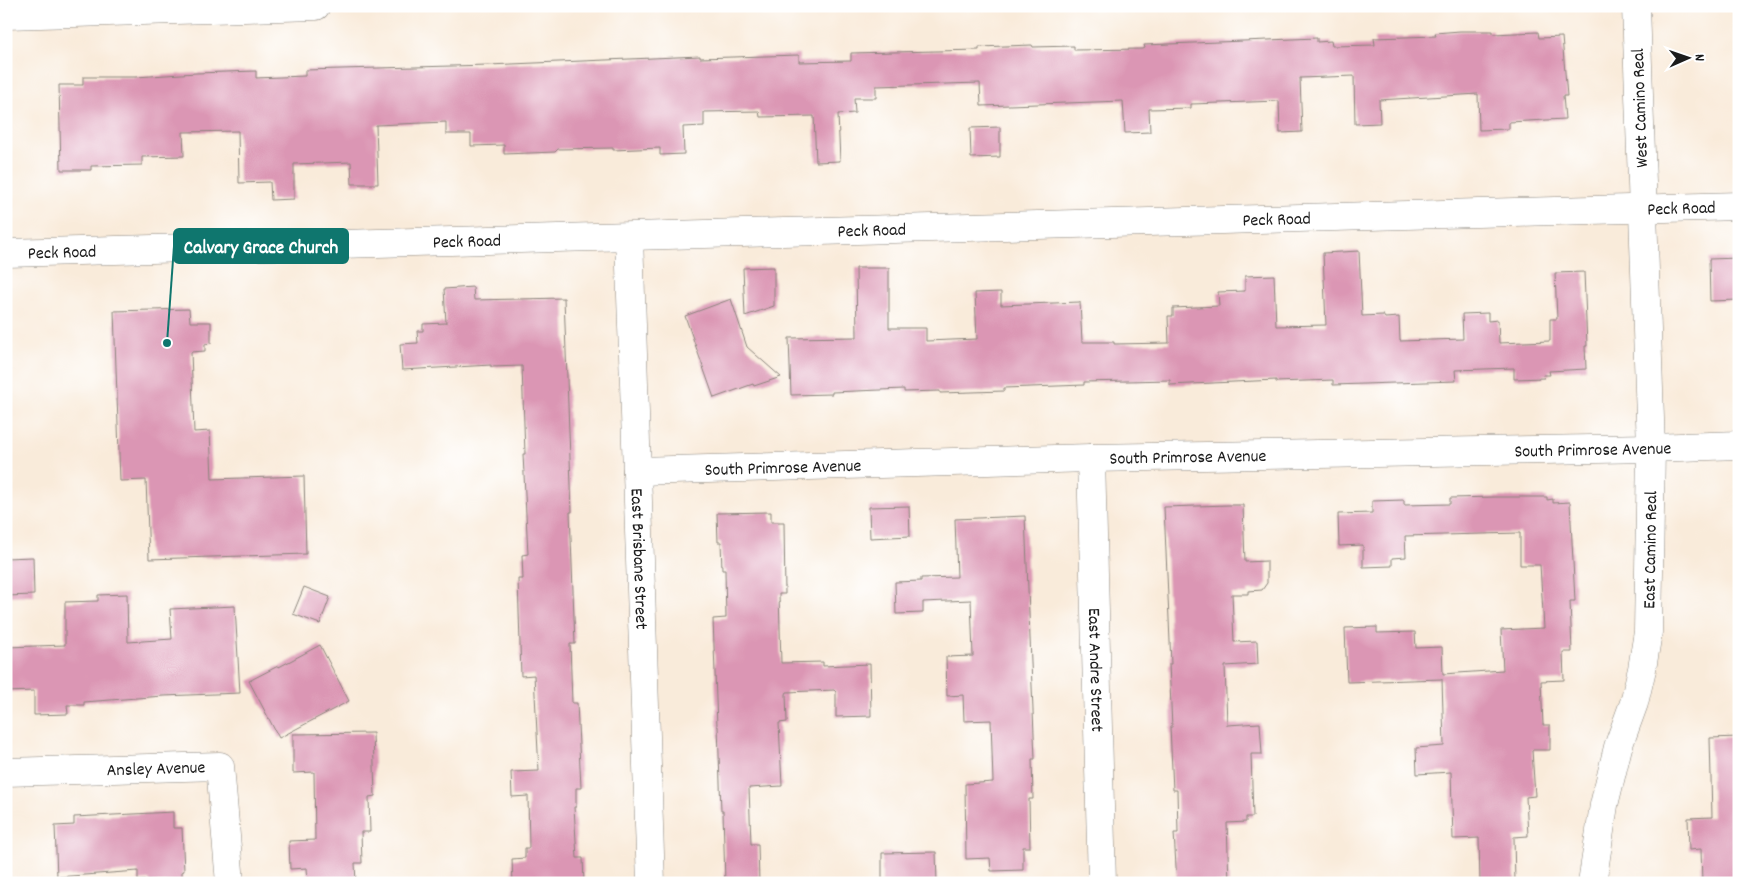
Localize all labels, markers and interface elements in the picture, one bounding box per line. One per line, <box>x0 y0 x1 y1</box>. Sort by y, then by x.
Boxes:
north arrow <box>1662 32 1712 82</box>
street label: West Camino Real <box>1627 47 1656 168</box>
text: N <box>1689 54 1709 62</box>
street label: Peck Road <box>1647 197 1716 223</box>
street label: Peck Road <box>1242 208 1311 234</box>
street label: Peck Road <box>837 219 906 245</box>
callout: Calvary Grace Church <box>174 229 348 263</box>
street label: Peck Road <box>432 230 502 256</box>
text: Calvary Grace Church <box>184 236 338 263</box>
street label: Peck Road <box>27 241 97 267</box>
street label: South Primrose Avenue <box>1514 437 1672 465</box>
street label: South Primrose Avenue <box>1109 445 1267 473</box>
street label: South Primrose Avenue <box>704 455 862 484</box>
street label: East Brisbane Street <box>623 488 652 630</box>
street label: East Camino Real <box>1638 490 1665 609</box>
street label: East Andre Street <box>1080 608 1108 733</box>
street label: Ansley Avenue <box>106 756 206 784</box>

